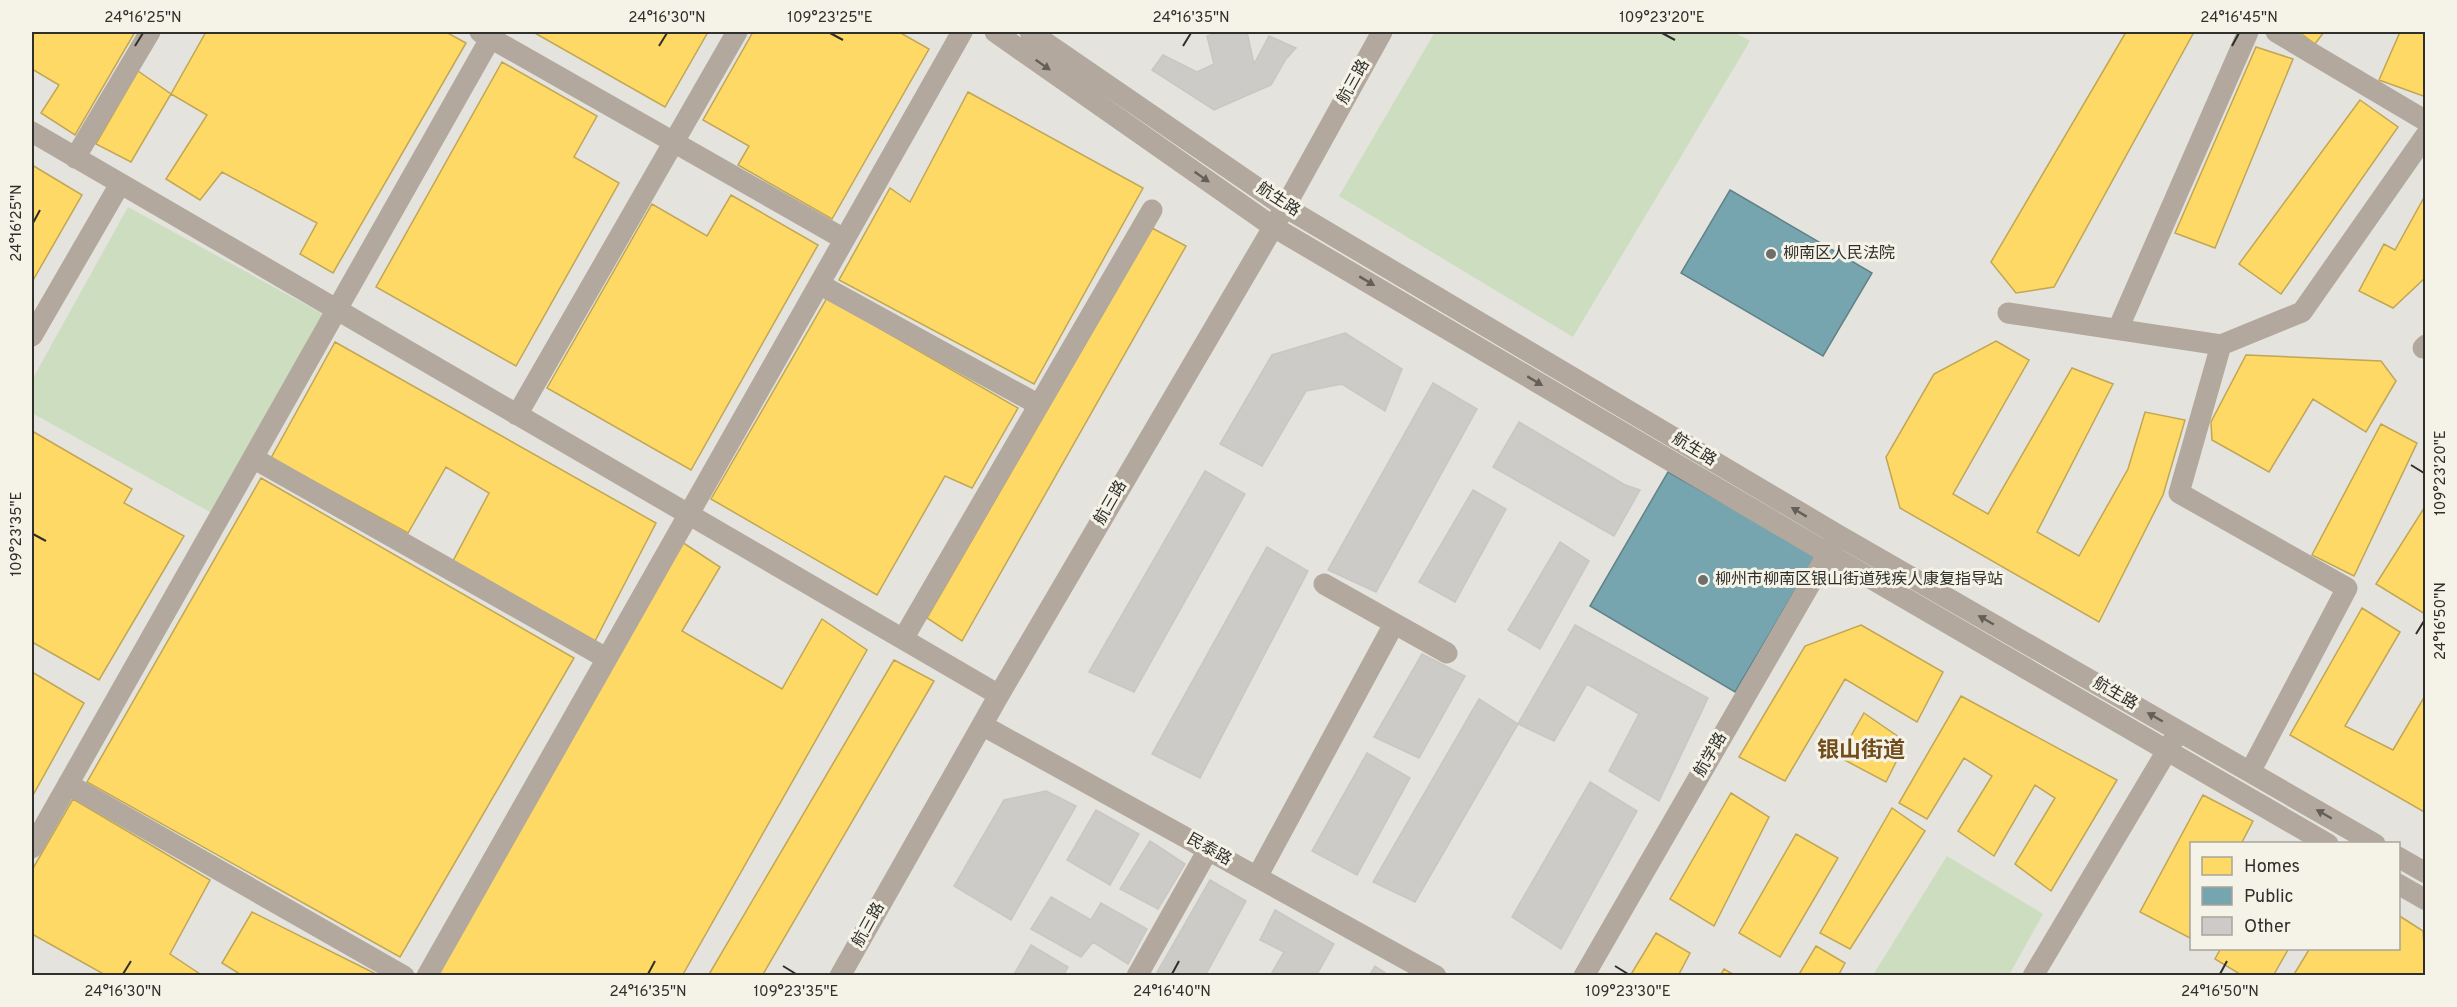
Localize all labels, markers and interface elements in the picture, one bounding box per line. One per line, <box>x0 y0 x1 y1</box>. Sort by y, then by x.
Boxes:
text: 24°16'25"N <box>104 9 182 28</box>
text: 24°16'30"N <box>628 9 706 28</box>
text: 109°23'25"E <box>787 9 873 28</box>
text: 24°16'35"N <box>1152 9 1230 28</box>
text: 109°23'20"E <box>1619 9 1705 28</box>
text: 24°16'45"N <box>2200 9 2278 28</box>
street label: 航三路 <box>1334 56 1374 108</box>
one-way arrow <box>1034 59 1050 71</box>
one-way arrow <box>1194 171 1210 183</box>
street label: 航生路 <box>1252 179 1304 221</box>
text: 24°16'25"N <box>8 184 27 262</box>
place label: 柳南区人民法院 <box>1783 244 1895 264</box>
marker: 柳南区人民法院 <box>1764 247 1778 261</box>
one-way arrow <box>1359 276 1375 287</box>
one-way arrow <box>1527 375 1543 386</box>
street label: 航生路 <box>1668 429 1720 471</box>
text: 109°23'20"E <box>2432 430 2451 516</box>
street label: 航三路 <box>1090 477 1132 529</box>
text: 109°23'35"E <box>8 491 27 577</box>
one-way arrow <box>1790 507 1807 517</box>
place label: 柳州市柳南区银山街道残疾人康复指导站 <box>1715 570 2003 590</box>
marker: 柳州市柳南区银山街道残疾人康复指导站 <box>1696 573 1710 587</box>
text: 24°16'50"N <box>2432 582 2451 660</box>
one-way arrow <box>1977 615 1994 625</box>
street label: 航生路 <box>2089 673 2141 715</box>
one-way arrow <box>2147 712 2163 723</box>
street label: 航学路 <box>1690 729 1732 781</box>
district label: 银山街道 <box>1817 738 1905 765</box>
one-way arrow <box>2316 809 2332 820</box>
street label: 民泰路 <box>1183 830 1235 870</box>
legend <box>2190 842 2400 950</box>
text: Homes <box>2244 856 2300 879</box>
text: Public <box>2244 886 2294 909</box>
street label: 航三路 <box>849 899 889 951</box>
text: Other <box>2244 916 2291 939</box>
text: 24°16'30"N <box>84 983 162 1002</box>
text: 24°16'35"N <box>609 983 687 1002</box>
text: 109°23'35"E <box>753 983 839 1002</box>
text: 24°16'40"N <box>1133 983 1211 1002</box>
text: 109°23'30"E <box>1585 983 1671 1002</box>
text: 24°16'50"N <box>2181 983 2259 1002</box>

